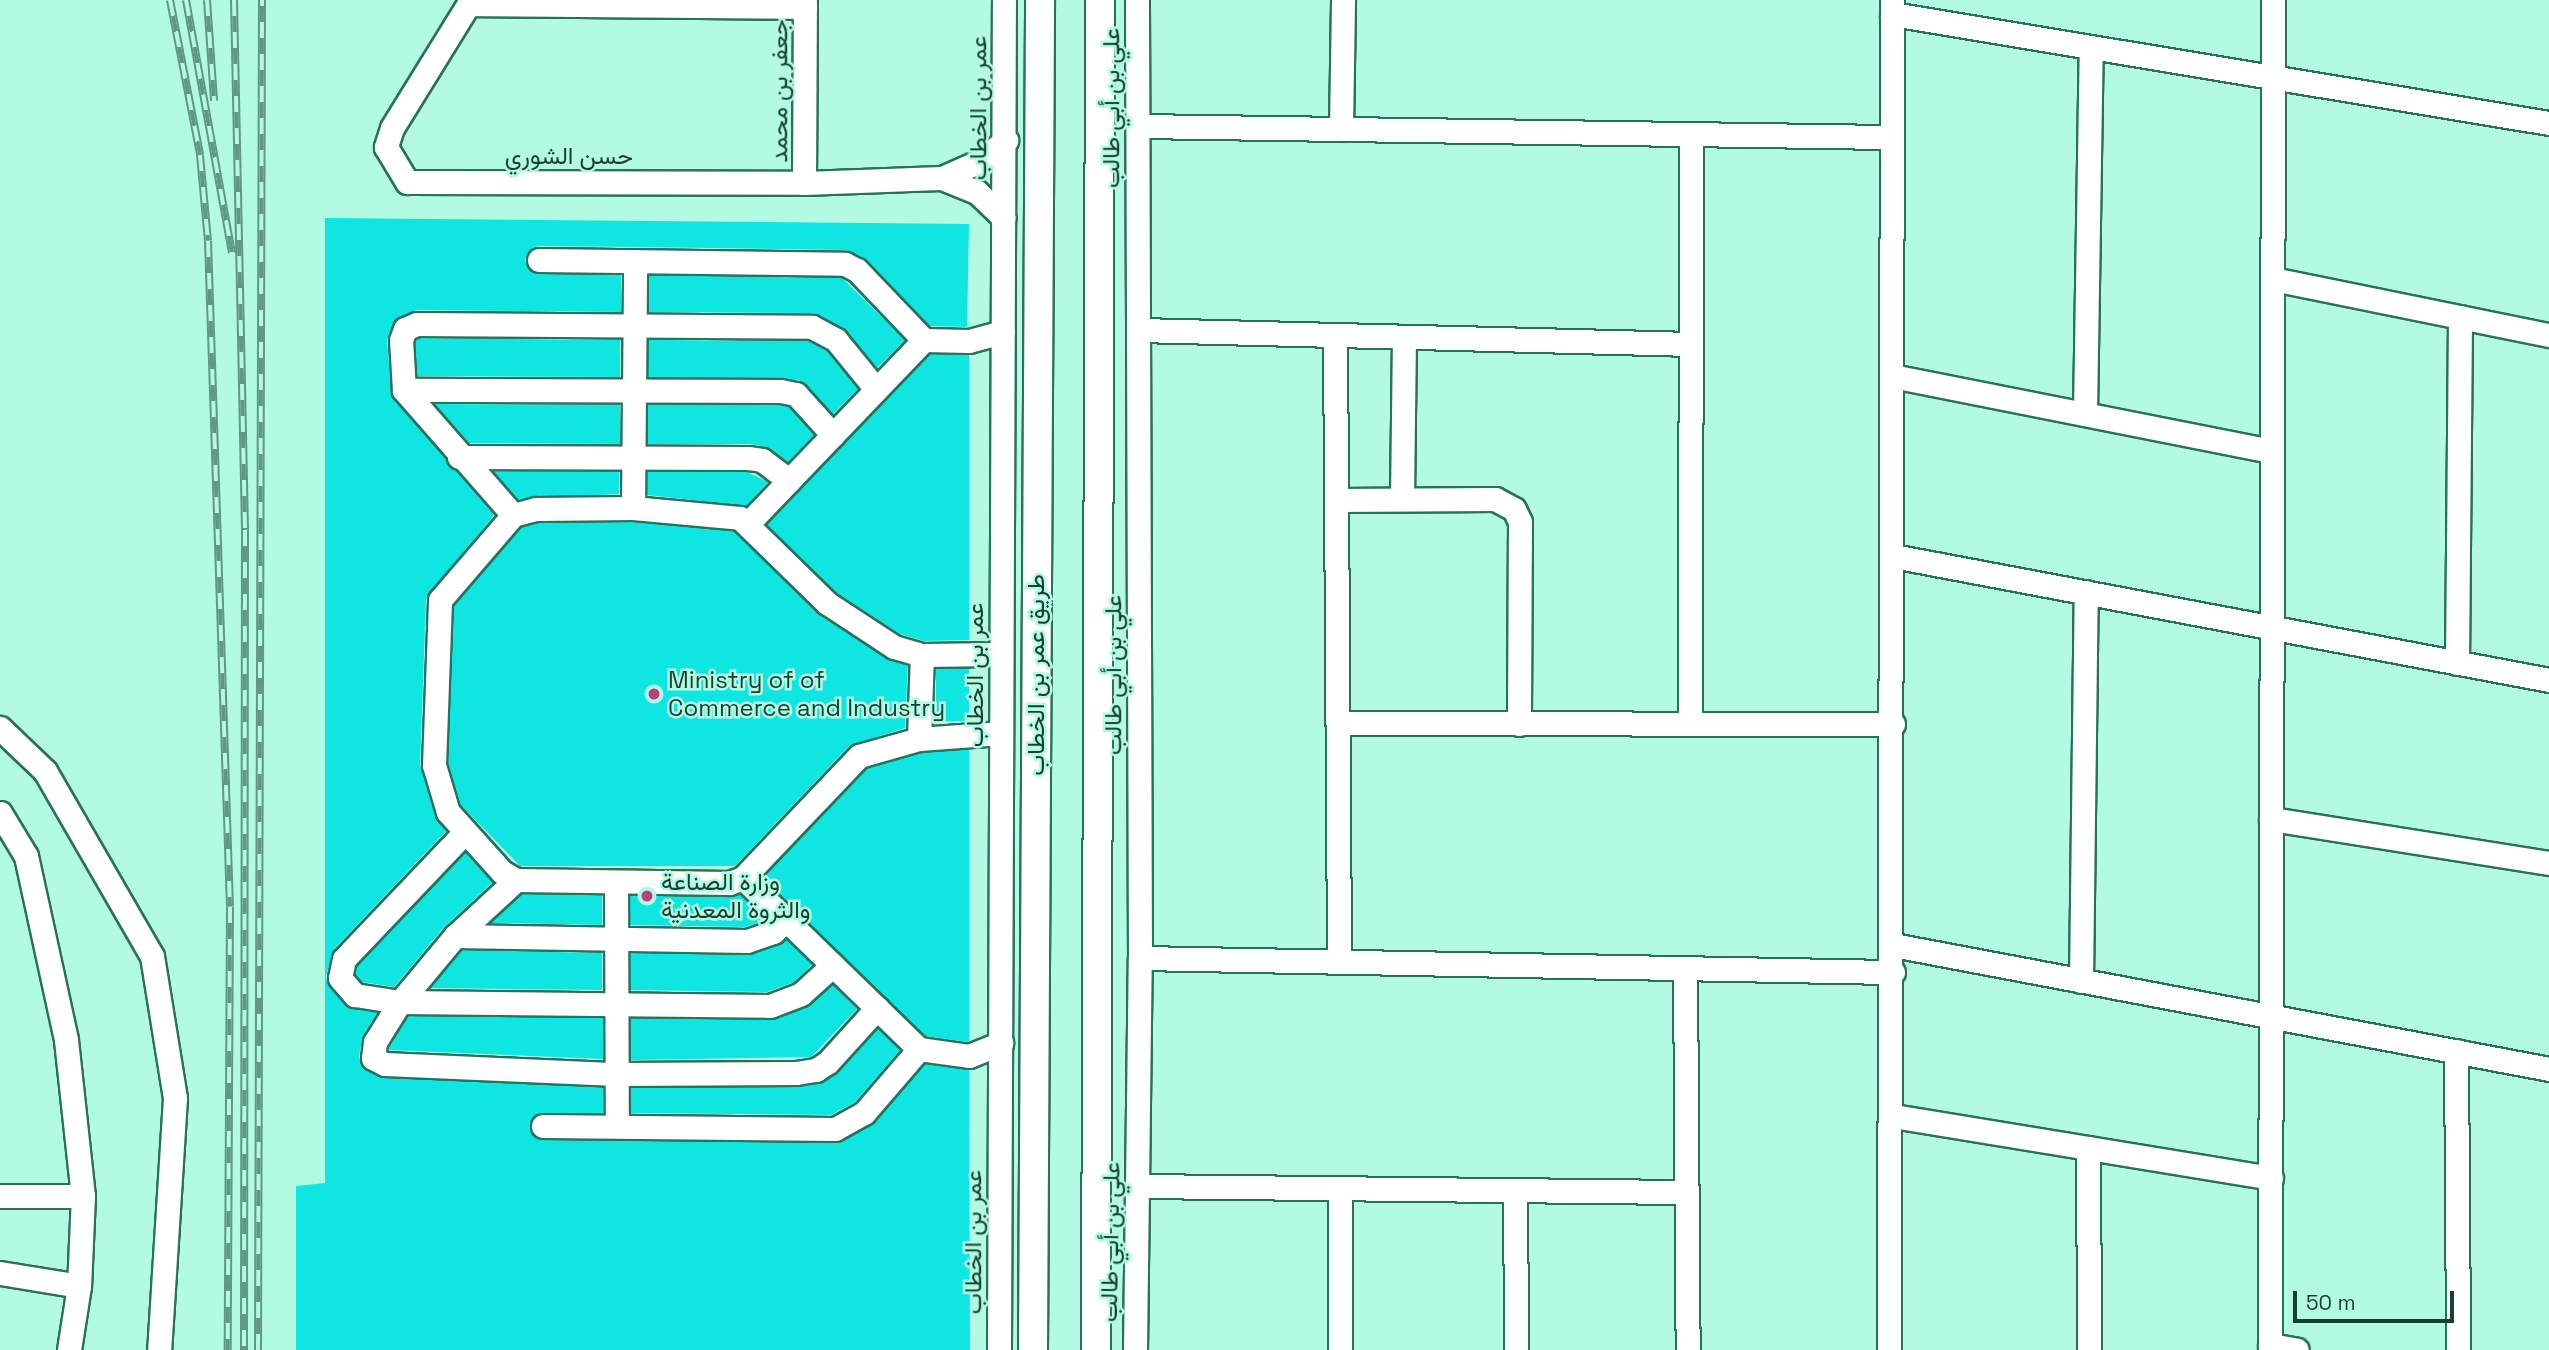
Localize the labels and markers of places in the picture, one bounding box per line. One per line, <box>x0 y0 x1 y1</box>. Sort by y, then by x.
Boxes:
place label: Ministry of of Commerce and Industry <box>668 666 945 722</box>
marker: Ministry of of Commerce and Industry <box>646 686 662 702</box>
place label: وزارة الصناعة والثروة المعدنية <box>661 868 810 924</box>
marker: وزارة الصناعة والثروة المعدنية <box>639 888 655 904</box>

